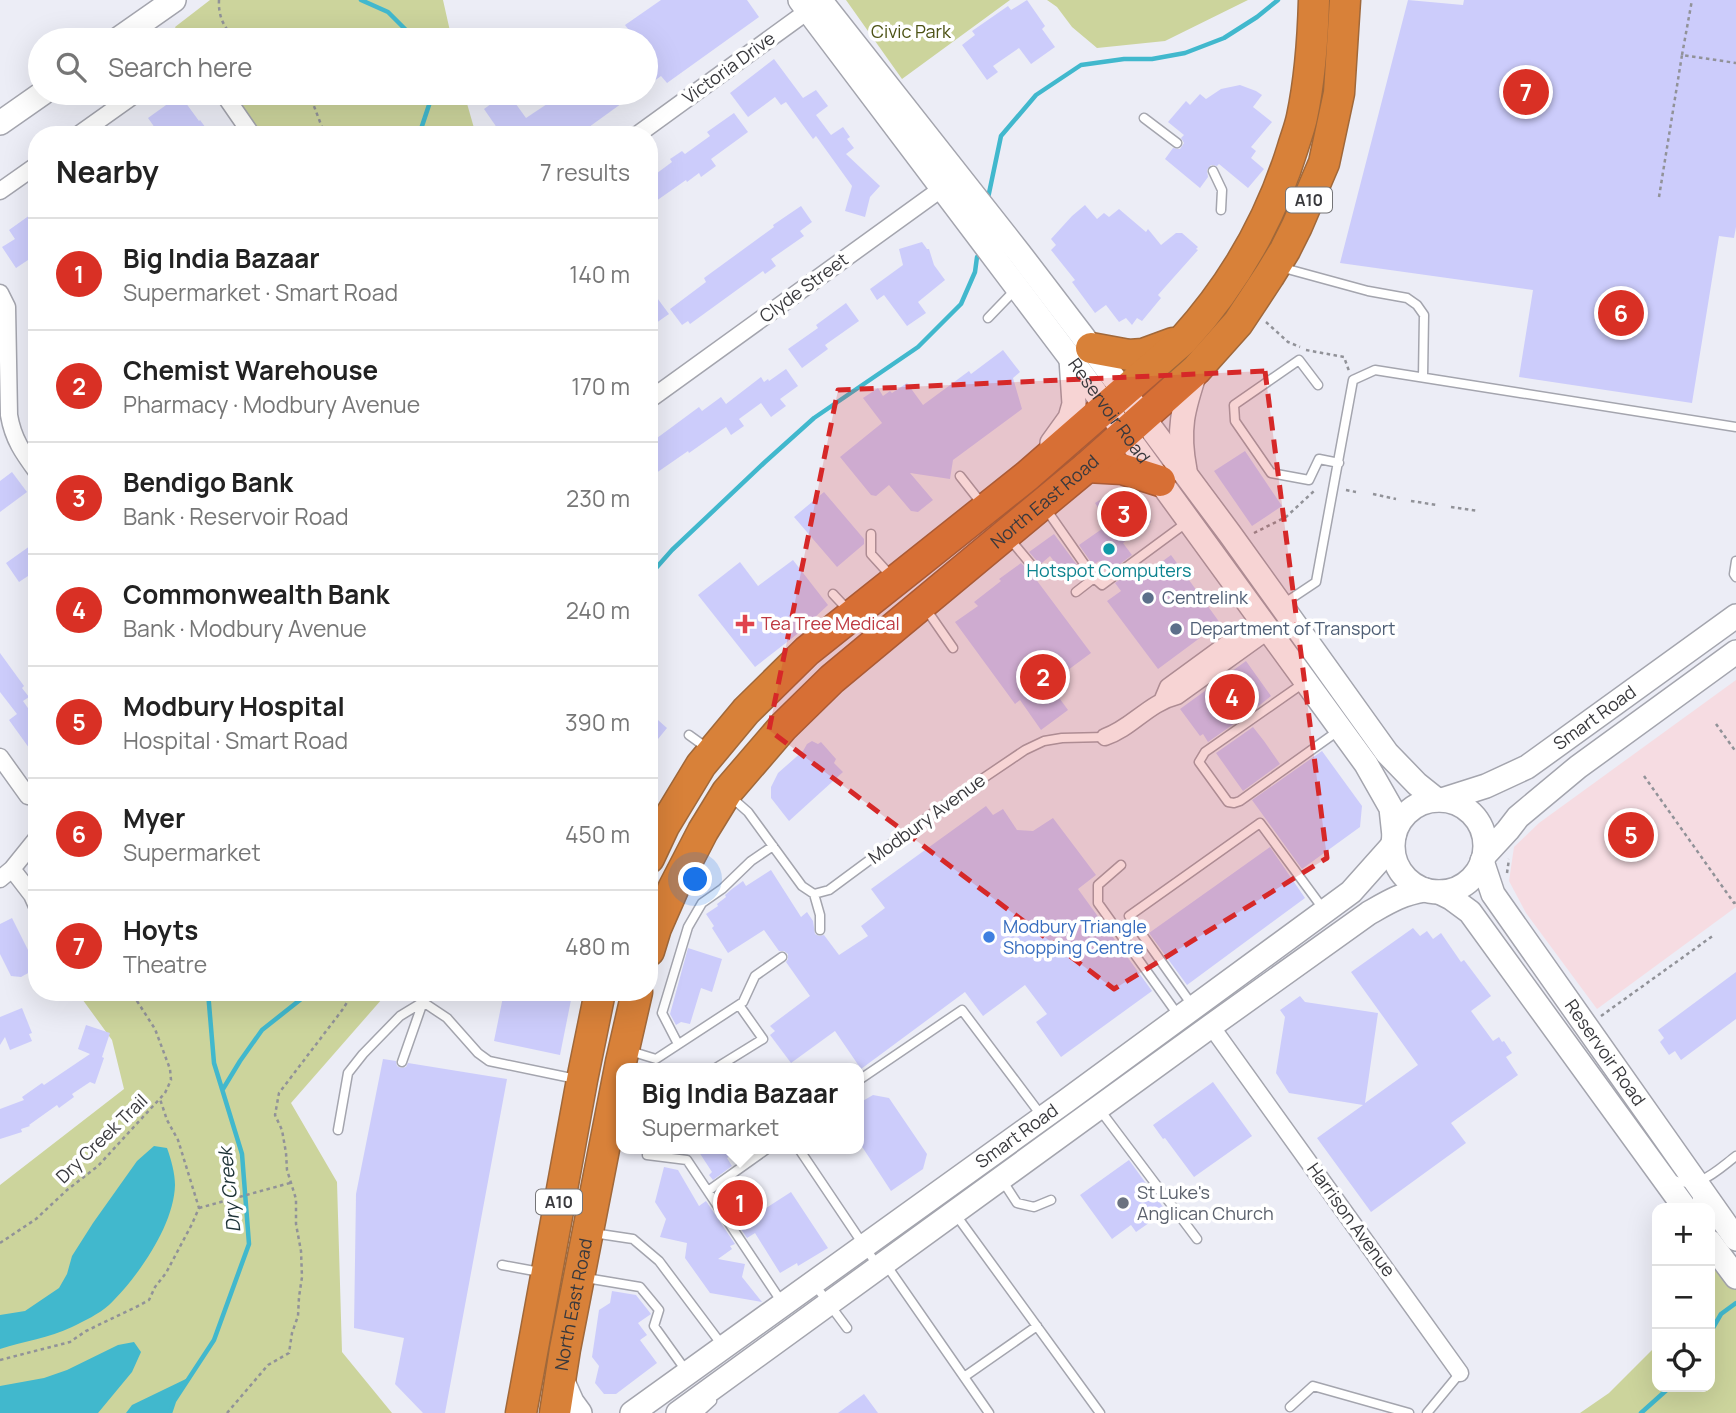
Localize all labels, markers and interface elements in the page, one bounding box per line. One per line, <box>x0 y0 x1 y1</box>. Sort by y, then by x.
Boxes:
park label: Civic Park <box>871 19 952 43</box>
street label: Victoria Drive <box>677 26 779 109</box>
search box <box>28 28 658 105</box>
icon: search <box>52 48 90 86</box>
text: Search here <box>108 49 253 85</box>
pin: 7 <box>1503 66 1549 118</box>
text: Nearby <box>56 151 159 192</box>
text: 7 results <box>540 156 630 188</box>
road number: A10 <box>1286 188 1332 212</box>
text: Big India Bazaar <box>123 240 320 276</box>
street label: Clyde Street <box>754 247 852 327</box>
text: 1 <box>74 258 84 290</box>
text: 140 m <box>569 258 630 290</box>
text: Supermarket · Smart Road <box>123 276 398 308</box>
pin: 6 <box>1598 287 1644 339</box>
text: Chemist Warehouse <box>123 352 378 388</box>
street label: Reservoir Road <box>1063 353 1156 468</box>
text: 2 <box>72 370 86 402</box>
text: 170 m <box>571 370 630 402</box>
text: Pharmacy · Modbury Avenue <box>123 388 420 420</box>
street label: North East Road <box>985 449 1104 553</box>
text: Bendigo Bank <box>123 464 293 500</box>
text: 3 <box>72 482 86 514</box>
text: 230 m <box>566 482 630 514</box>
pin: 3 <box>1101 488 1147 540</box>
text: Bank · Reservoir Road <box>123 500 349 532</box>
marker: Hotspot Computers <box>1101 541 1117 557</box>
place label: Hotspot Computers <box>1027 558 1191 582</box>
text: Commonwealth Bank <box>123 576 390 612</box>
place label: Centrelink <box>1162 585 1249 609</box>
marker: Centrelink <box>1140 590 1156 606</box>
text: 4 <box>72 594 86 626</box>
text: 240 m <box>566 594 630 626</box>
place label: Tea Tree Medical <box>761 611 900 635</box>
text: Bank · Modbury Avenue <box>123 612 367 644</box>
marker: Tea Tree Medical <box>735 614 755 634</box>
place label: Department of Transport <box>1190 616 1395 640</box>
marker: Department of Transport <box>1168 621 1184 637</box>
pin: 2 <box>1020 651 1066 703</box>
pin: 4 <box>1209 671 1255 723</box>
street label: Smart Road <box>1548 679 1640 755</box>
text: Modbury Hospital <box>123 688 345 724</box>
text: 5 <box>72 706 86 738</box>
text: 390 m <box>565 706 630 738</box>
text: Hospital · Smart Road <box>123 724 348 756</box>
street label: Modbury Avenue <box>863 768 990 869</box>
text: Myer <box>123 800 185 836</box>
pin: 5 <box>1608 809 1654 861</box>
text: 6 <box>72 818 86 850</box>
text: 450 m <box>565 818 630 850</box>
text: Supermarket <box>123 836 261 868</box>
your location <box>678 862 712 896</box>
text: Hoyts <box>123 912 198 948</box>
place label: Modbury Triangle Shopping Centre <box>1003 914 1147 959</box>
marker: Modbury Triangle Shopping Centre <box>981 929 997 945</box>
text: 7 <box>73 930 85 962</box>
text: 480 m <box>565 930 630 962</box>
text: Theatre <box>123 948 207 980</box>
street label: Reservoir Road <box>1560 994 1651 1110</box>
popup <box>616 1063 864 1154</box>
text: Big India Bazaar <box>642 1075 838 1111</box>
street label: Dry Creek Trail <box>50 1088 152 1188</box>
street label: Smart Road <box>970 1098 1062 1173</box>
text: Supermarket <box>642 1111 779 1143</box>
water label: Dry Creek <box>211 1144 246 1234</box>
street label: Harrison Avenue <box>1302 1158 1401 1281</box>
pin: 1 <box>717 1177 763 1229</box>
place label: St Luke's Anglican Church <box>1137 1180 1274 1225</box>
road number: A10 <box>536 1190 582 1214</box>
marker: St Luke's Anglican Church <box>1115 1195 1131 1211</box>
map controls <box>1652 1203 1715 1392</box>
button: + <box>1652 1203 1715 1266</box>
street label: North East Road <box>549 1236 597 1372</box>
button: − <box>1652 1266 1715 1329</box>
button: locate <box>1652 1329 1715 1392</box>

